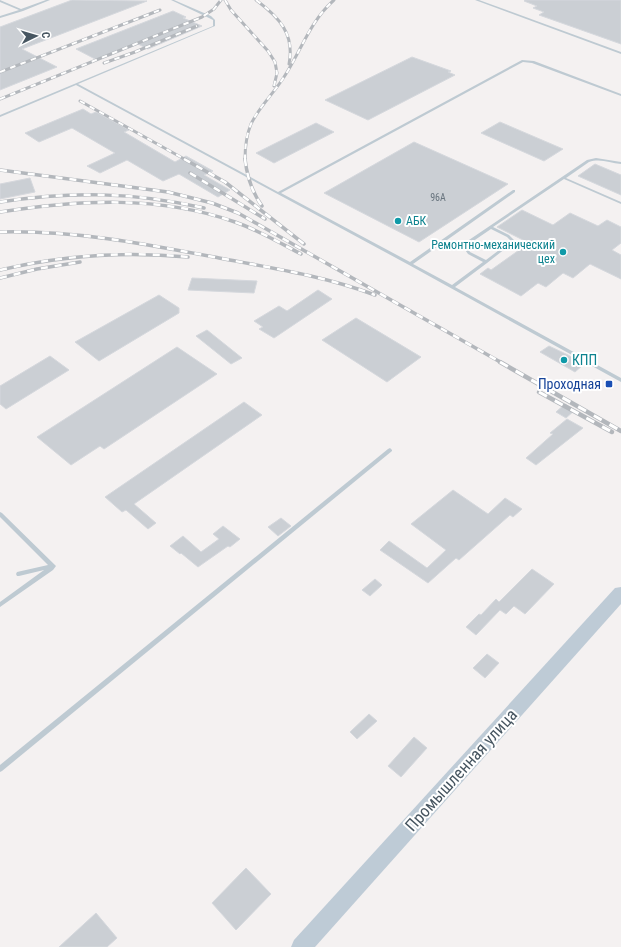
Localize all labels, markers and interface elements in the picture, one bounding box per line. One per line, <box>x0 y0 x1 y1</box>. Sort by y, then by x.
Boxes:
north arrow <box>16 16 56 56</box>
text: С <box>39 31 52 39</box>
house number: 96А <box>430 192 446 203</box>
place label: АБК <box>406 214 427 228</box>
marker: АБК <box>393 216 403 226</box>
place label: Ремонтно-механический цех <box>431 238 555 266</box>
marker: Ремонтно-механический цех <box>558 247 568 257</box>
place label: КПП <box>572 352 597 368</box>
marker: КПП <box>559 355 569 365</box>
place label: Проходная <box>538 376 601 392</box>
marker: Проходная <box>604 379 614 389</box>
street label: Промышленная улица <box>401 705 521 835</box>

